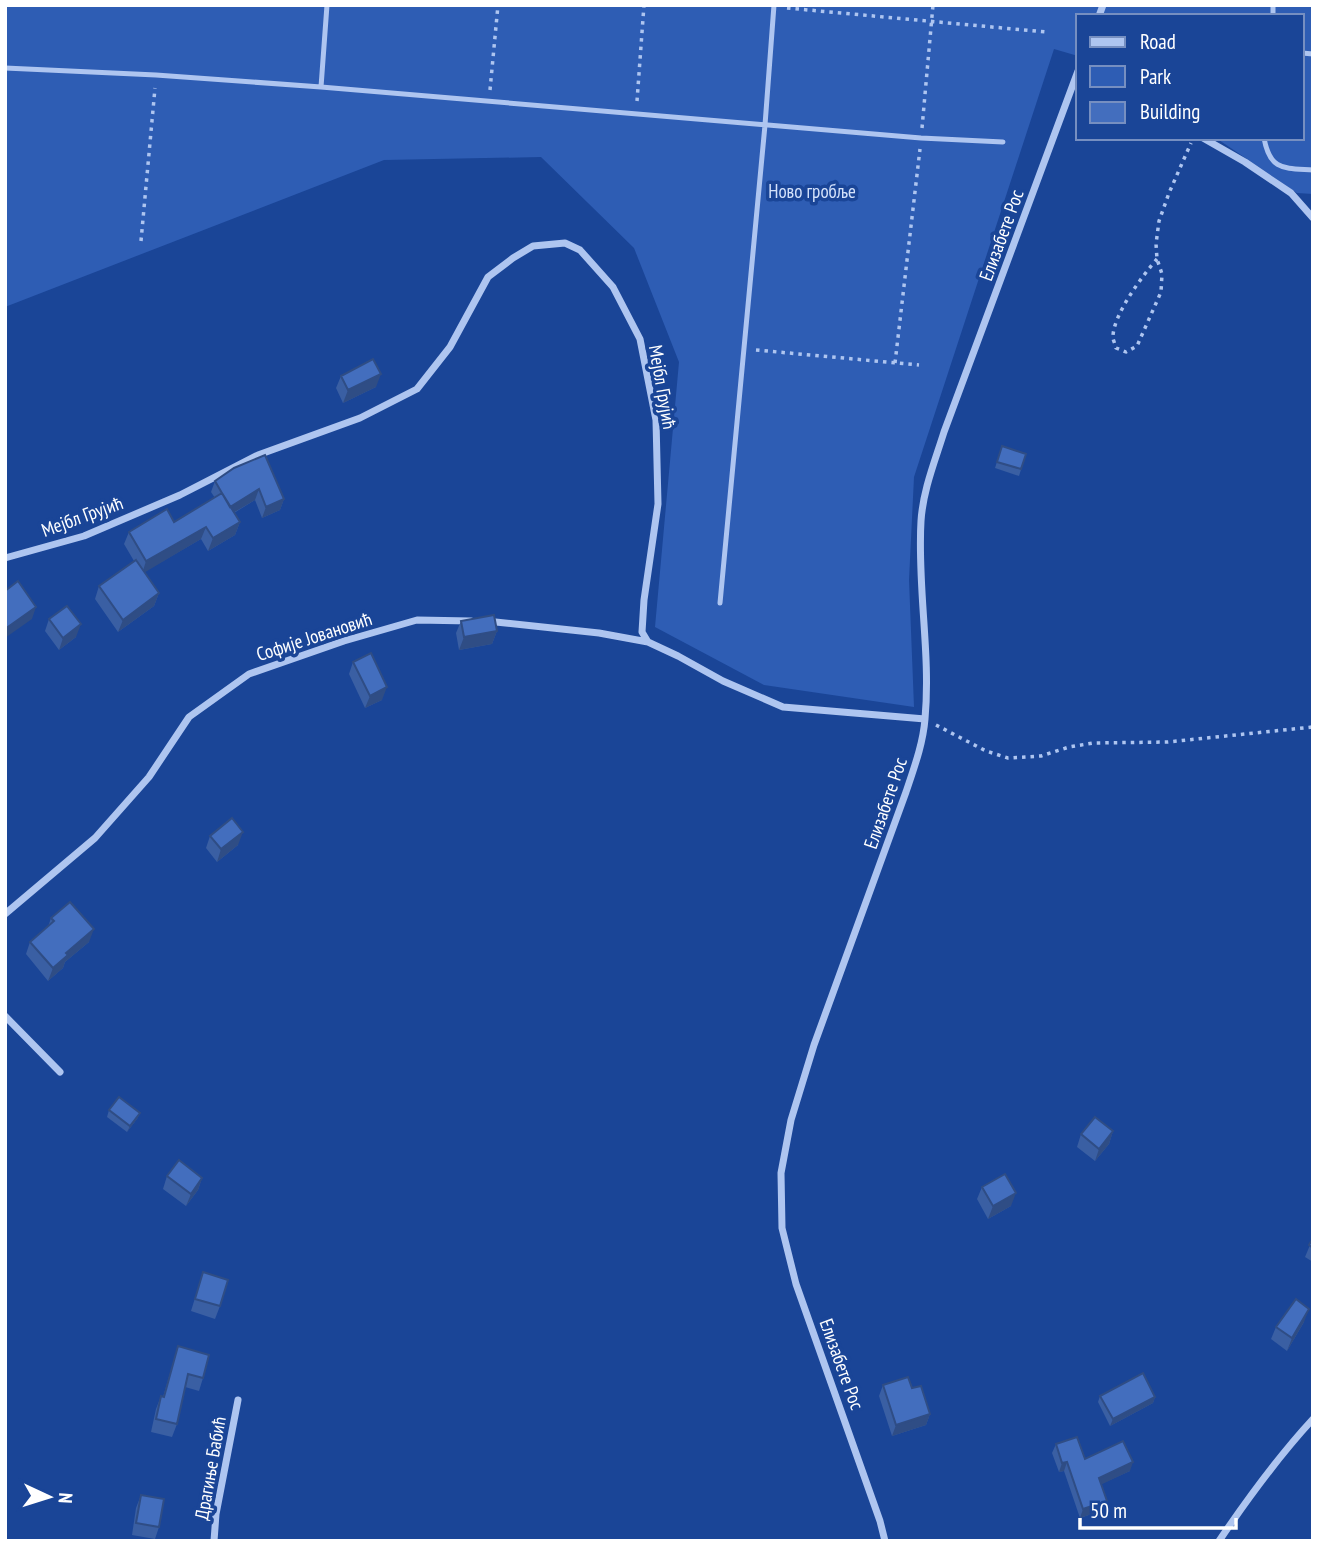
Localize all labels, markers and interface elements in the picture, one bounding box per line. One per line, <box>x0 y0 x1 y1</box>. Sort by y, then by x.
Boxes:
legend <box>1076 14 1304 140</box>
text: Road <box>1140 28 1176 55</box>
text: Park <box>1140 63 1171 90</box>
text: Building <box>1140 98 1200 125</box>
park label: Ново гробље <box>768 179 856 203</box>
street label: Елизабете Рос <box>973 186 1029 284</box>
street label: Мејбл Грујић <box>644 343 682 431</box>
street label: Мејбл Грујић <box>38 490 126 542</box>
street label: Софије Јовановић <box>253 606 375 666</box>
street label: Елизабете Рос <box>858 754 912 852</box>
street label: Елизабете Рос <box>814 1315 870 1413</box>
street label: Драгиње Бабић <box>189 1414 231 1522</box>
north arrow <box>14 1462 84 1532</box>
scale bar <box>1080 1486 1236 1530</box>
text: N <box>54 1492 78 1504</box>
text: 50 m <box>1090 1497 1127 1524</box>

